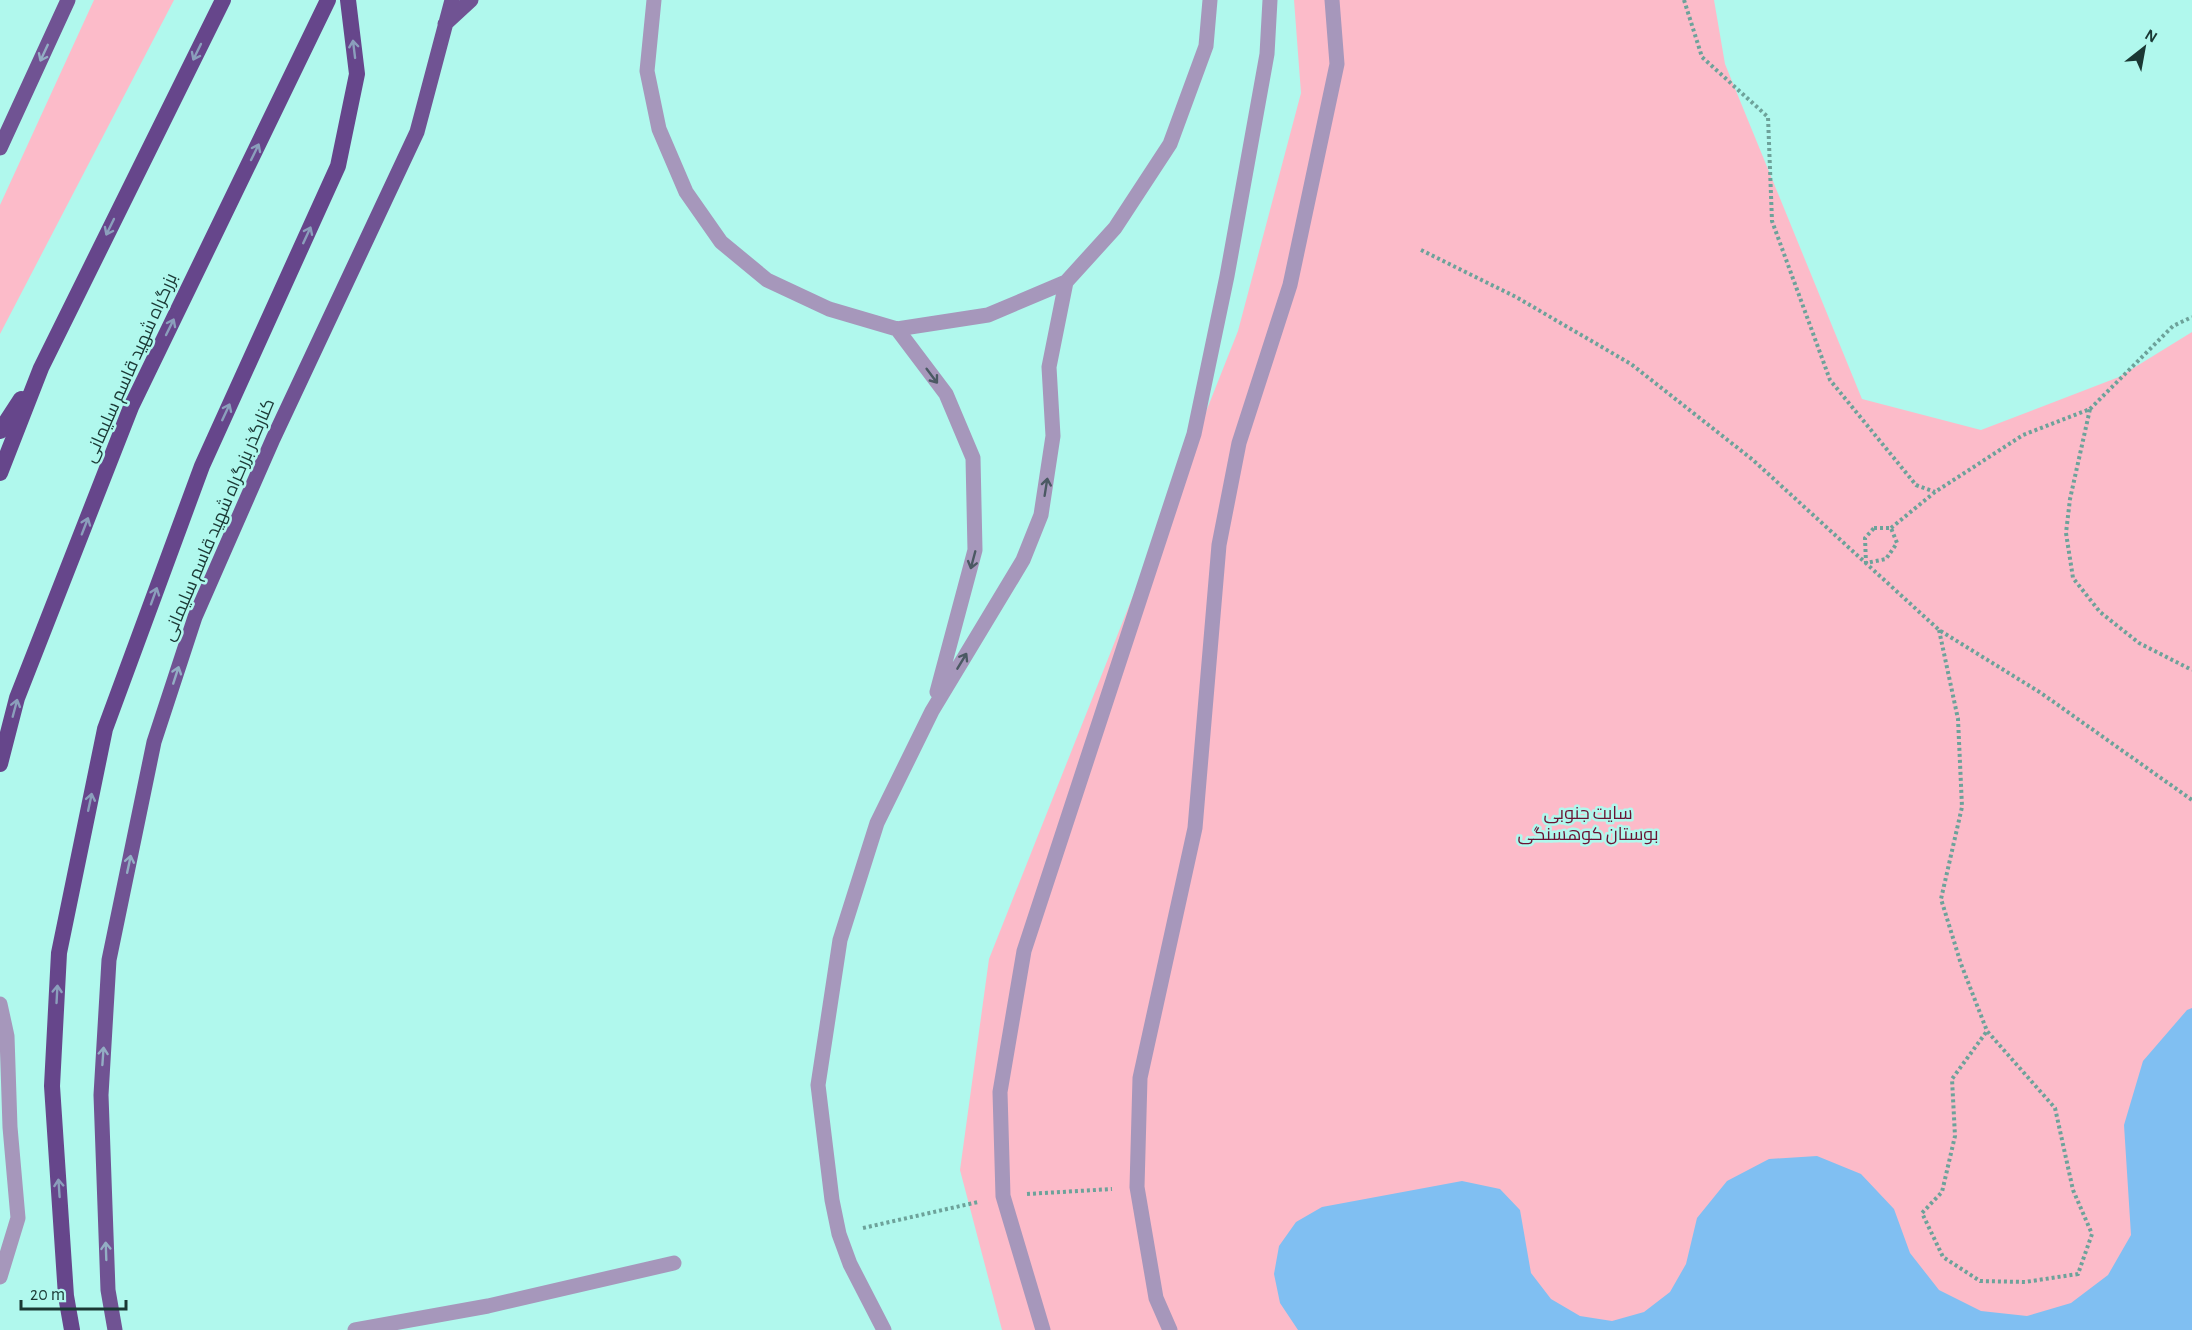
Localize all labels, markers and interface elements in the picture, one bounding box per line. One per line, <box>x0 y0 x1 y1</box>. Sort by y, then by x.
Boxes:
north arrow <box>2114 18 2174 78</box>
text: N <box>2142 26 2160 46</box>
one-way arrow <box>349 40 360 59</box>
one-way arrow <box>190 43 202 61</box>
one-way arrow <box>37 44 49 62</box>
one-way arrow <box>249 143 261 161</box>
one-way arrow <box>104 218 116 236</box>
one-way arrow <box>302 226 313 245</box>
street label: بزرگراه شهید قاسم سلیمانی <box>80 270 183 466</box>
one-way arrow <box>164 319 176 337</box>
one-way arrow <box>926 367 939 383</box>
street label: کنارگذر بزرگراه شهید قاسم سلیمانی <box>159 396 280 645</box>
one-way arrow <box>221 404 232 422</box>
one-way arrow <box>1040 477 1051 497</box>
one-way arrow <box>80 517 91 535</box>
one-way arrow <box>966 551 978 570</box>
one-way arrow <box>149 587 160 606</box>
one-way arrow <box>957 653 969 670</box>
one-way arrow <box>171 666 182 685</box>
one-way arrow <box>9 698 21 717</box>
one-way arrow <box>85 793 97 812</box>
park label: سایت جنوبی بوستان کوهسنگی <box>1517 805 1659 845</box>
one-way arrow <box>124 854 135 874</box>
one-way arrow <box>52 984 63 1004</box>
one-way arrow <box>98 1047 109 1067</box>
one-way arrow <box>53 1179 64 1199</box>
one-way arrow <box>101 1242 112 1262</box>
scale bar <box>21 1273 126 1311</box>
text: 20 m <box>30 1286 65 1304</box>

